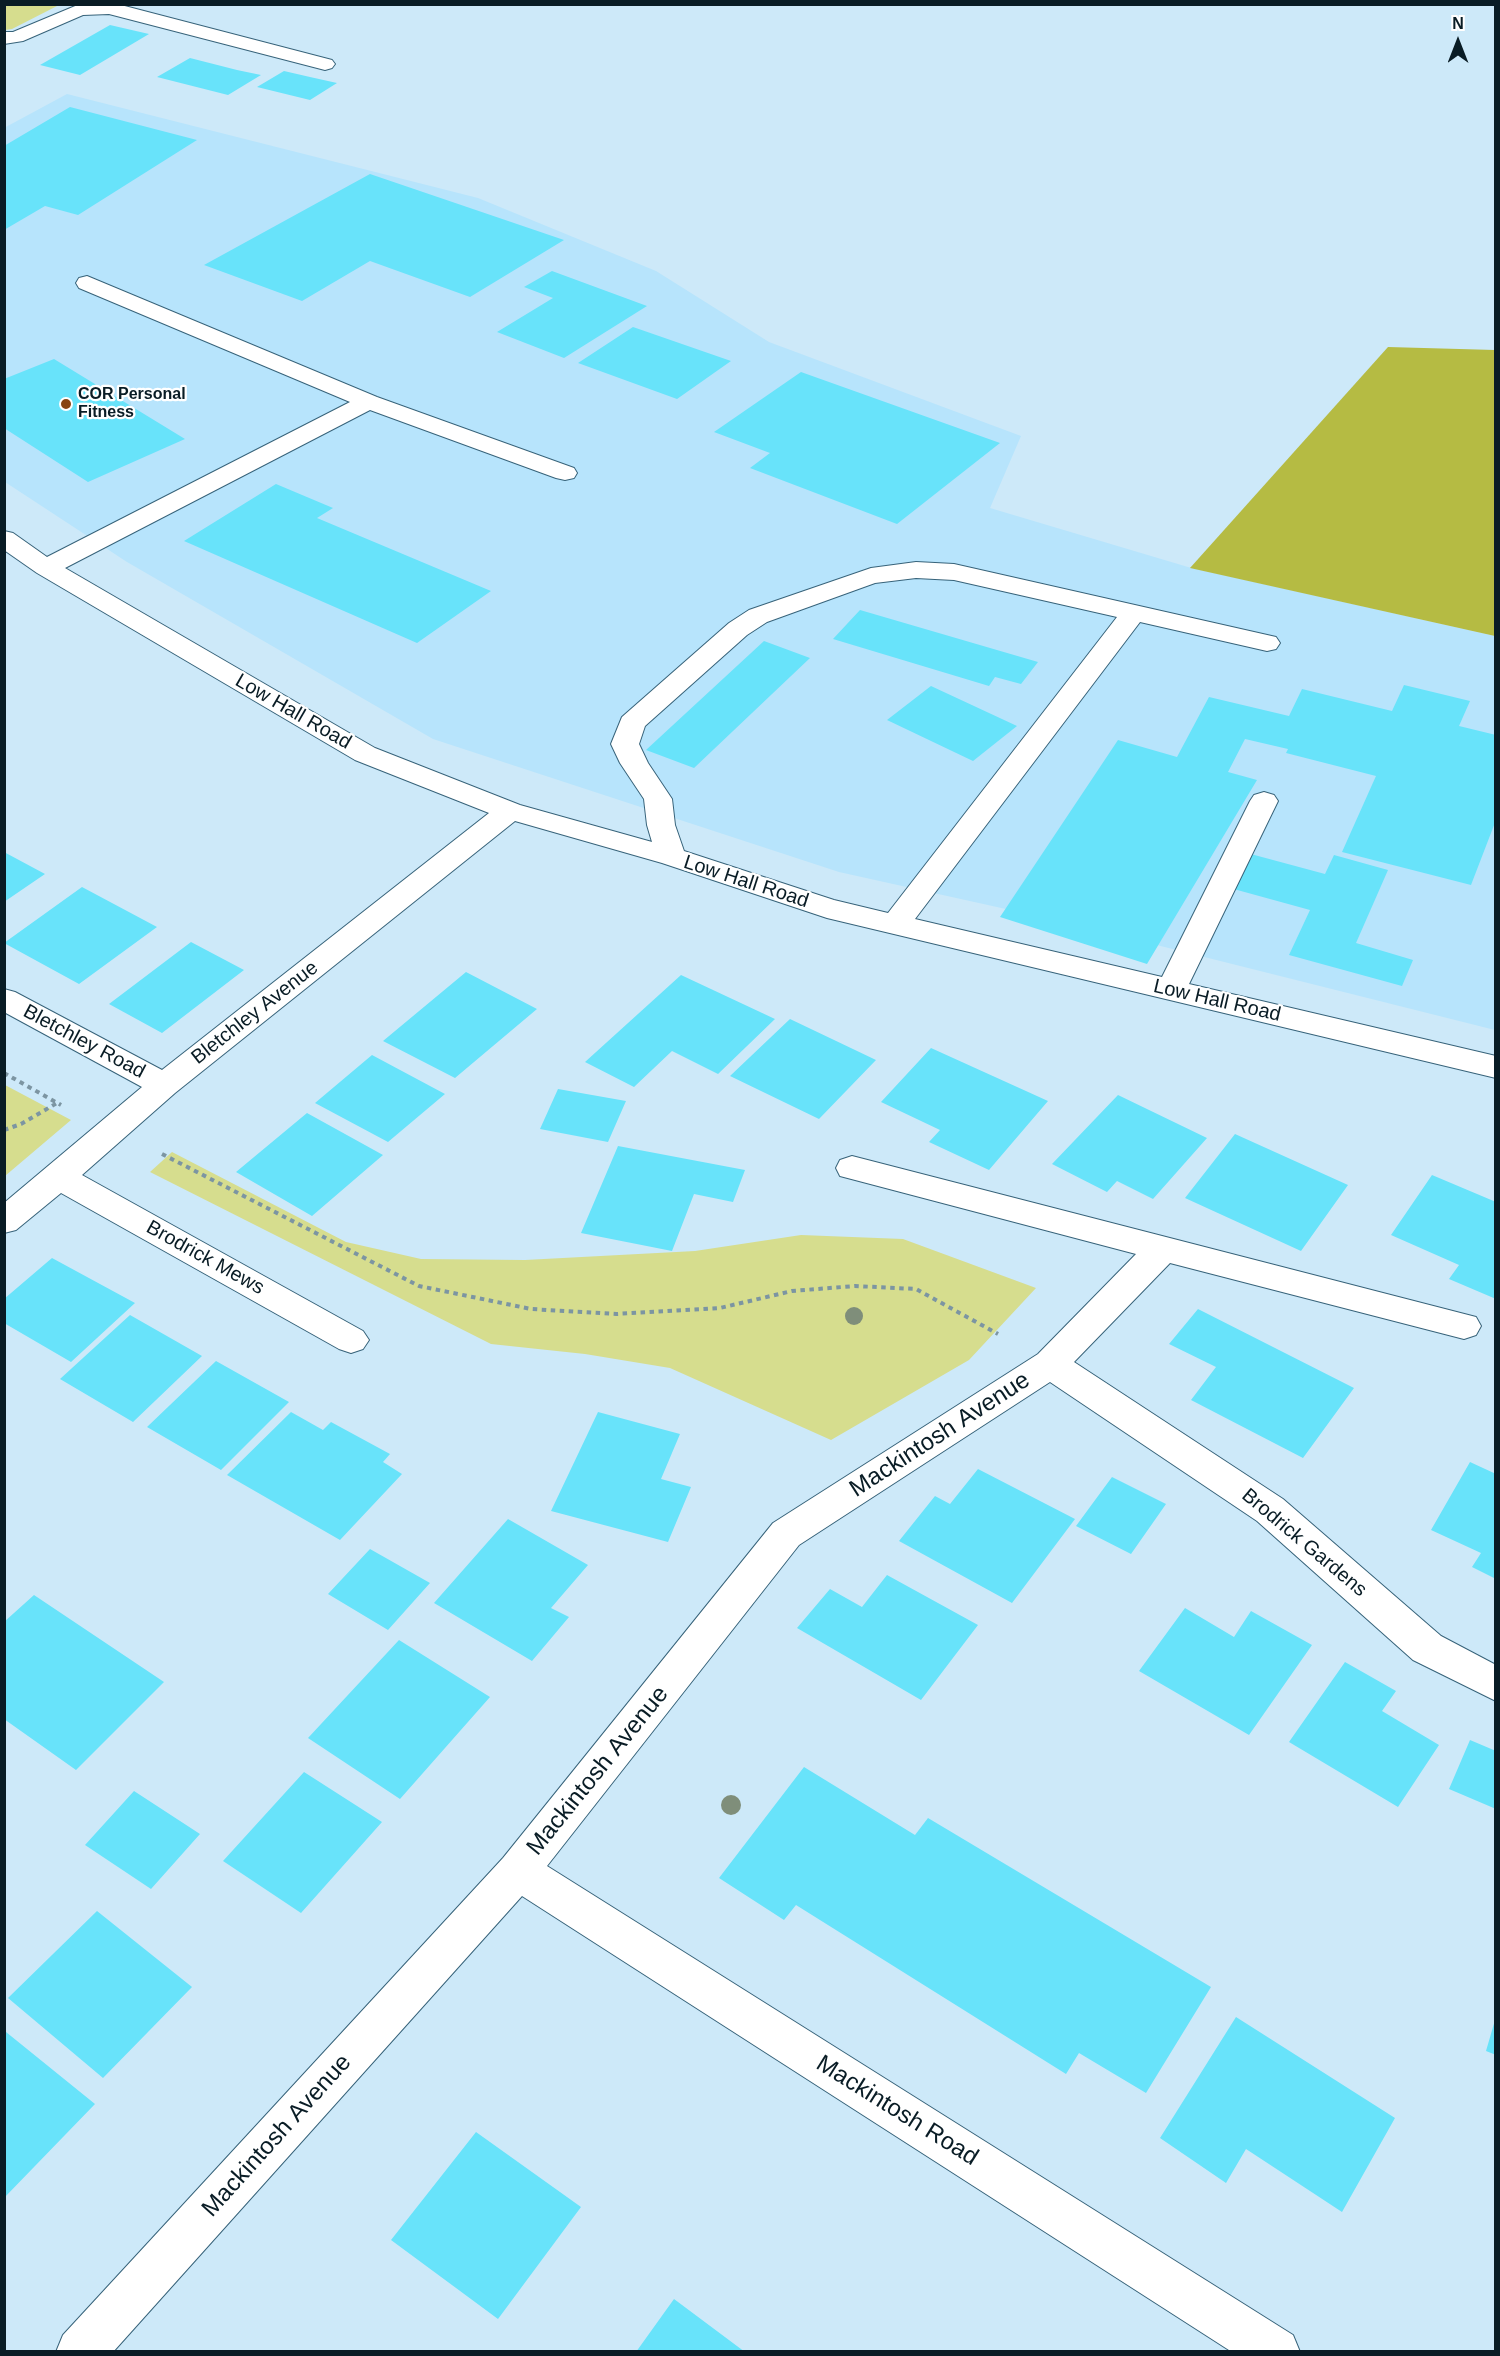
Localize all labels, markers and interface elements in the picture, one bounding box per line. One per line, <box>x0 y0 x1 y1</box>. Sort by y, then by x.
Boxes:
north arrow <box>1428 12 1488 72</box>
text: N <box>1452 15 1464 32</box>
place label: COR Personal Fitness <box>78 385 186 423</box>
marker: COR Personal Fitness <box>59 397 73 411</box>
street label: Low Hall Road <box>231 669 355 755</box>
street label: Low Hall Road <box>680 850 812 914</box>
street label: Bletchley Avenue <box>187 956 323 1070</box>
street label: Low Hall Road <box>1151 975 1283 1027</box>
street label: Bletchley Road <box>19 1000 149 1084</box>
street label: Brodrick Mews <box>142 1216 268 1300</box>
street label: Mackintosh Avenue <box>845 1366 1035 1504</box>
street label: Brodrick Gardens <box>1237 1484 1371 1602</box>
street label: Mackintosh Avenue <box>521 1681 675 1861</box>
street label: Mackintosh Avenue <box>196 2049 358 2223</box>
street label: Mackintosh Road <box>811 2050 983 2172</box>

